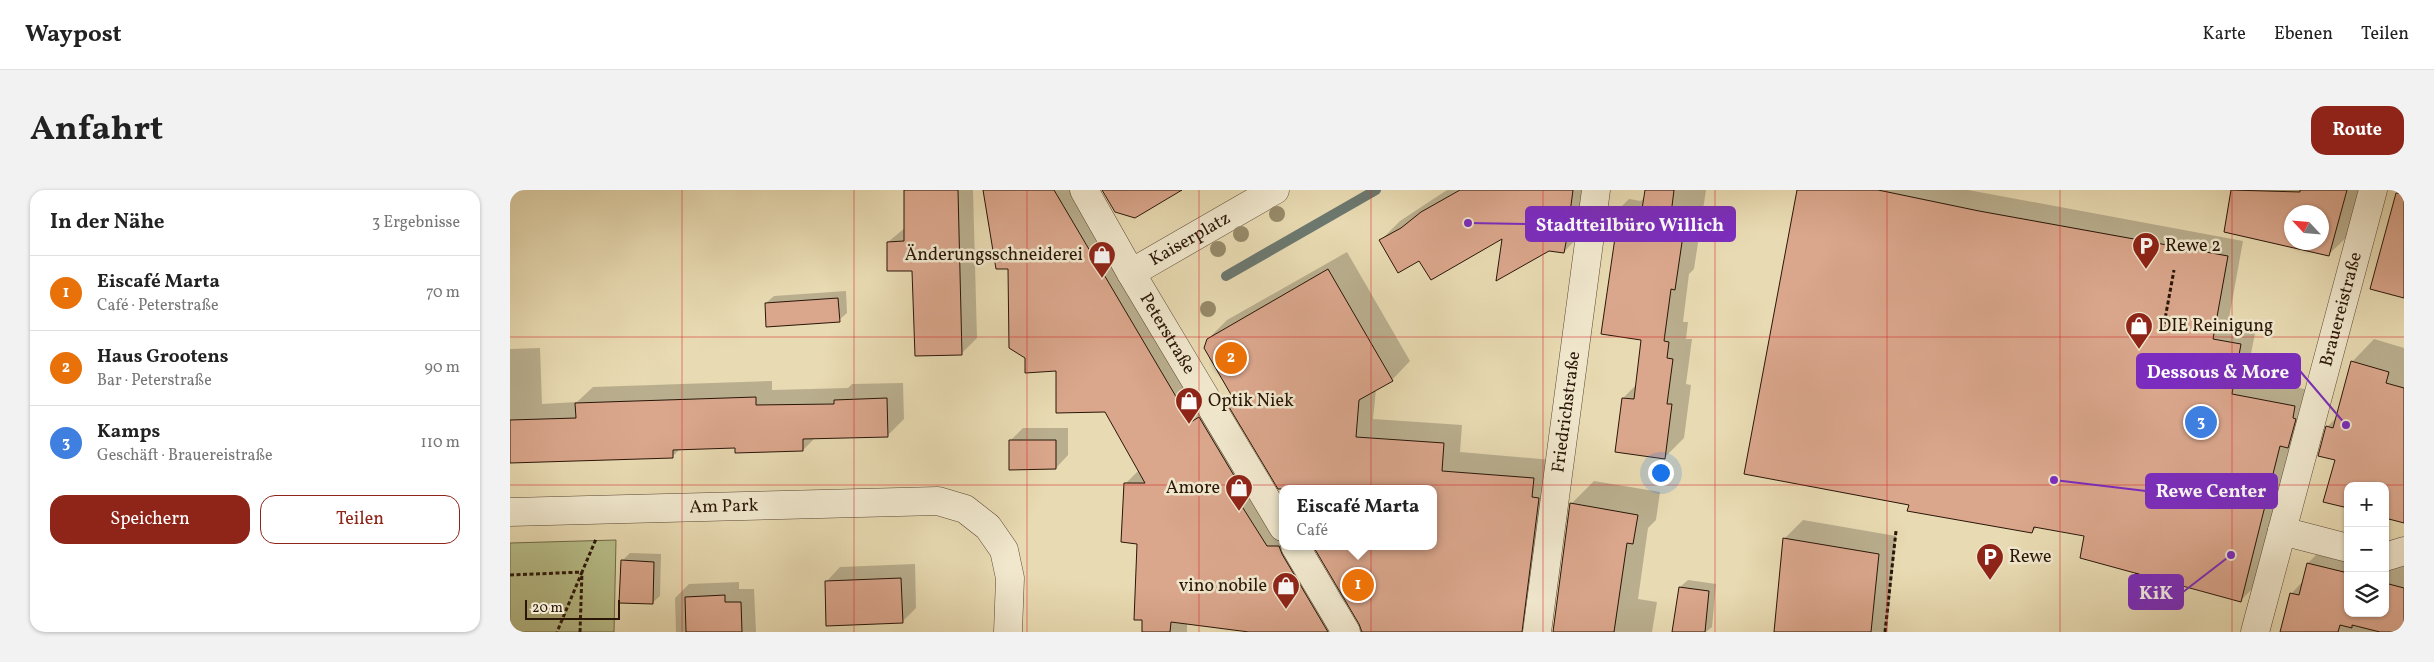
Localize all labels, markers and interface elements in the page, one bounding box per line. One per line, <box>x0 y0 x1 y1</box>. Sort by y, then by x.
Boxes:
text: Waypost <box>25 18 122 52</box>
text: Karte <box>2202 22 2246 47</box>
text: Ebenen <box>2274 22 2333 47</box>
text: Teilen <box>2361 22 2409 47</box>
text: Anfahrt <box>30 106 163 154</box>
button: Route <box>2311 106 2404 155</box>
north arrow <box>2284 205 2329 250</box>
street label: Kaiserplatz <box>1145 206 1235 272</box>
callout: Stadtteilbüro Willich <box>1526 207 1735 241</box>
text: In der Nähe <box>50 208 165 237</box>
text: 3 Ergebnisse <box>372 212 460 234</box>
text: Stadtteilbüro Willich <box>1536 213 1724 239</box>
parking icon: Rewe 2 <box>2131 231 2161 270</box>
place label: Rewe 2 <box>2165 234 2221 259</box>
shop icon: Änderungsschneiderei <box>1087 240 1117 279</box>
place label: Änderungsschneiderei <box>905 243 1083 268</box>
street label: Brauereistraße <box>2314 249 2368 369</box>
text: Eiscafé Marta <box>97 269 220 295</box>
text: 1 <box>63 282 69 304</box>
text: 70 m <box>426 282 460 304</box>
street label: Peterstraße <box>1133 288 1201 379</box>
text: Café · Peterstraße <box>97 295 219 317</box>
shop icon: DIE Reinigung <box>2124 311 2154 350</box>
place label: DIE Reinigung <box>2158 314 2273 339</box>
pin: 2 <box>1215 339 1247 377</box>
text: Haus Grootens <box>97 344 229 370</box>
street label: Friedrichstraße <box>1546 350 1587 474</box>
callout: Dessous & More <box>2137 354 2300 388</box>
text: 2 <box>62 357 70 379</box>
text: 90 m <box>424 357 460 379</box>
text: Dessous & More <box>2147 360 2289 386</box>
text: Bar · Peterstraße <box>97 370 212 392</box>
shop icon: Optik Niek <box>1174 386 1204 425</box>
place label: Optik Niek <box>1208 389 1294 414</box>
pin: 3 <box>2185 403 2217 441</box>
text: Kamps <box>97 419 160 445</box>
text: 3 <box>62 432 70 454</box>
text: 110 m <box>421 432 460 454</box>
text: Geschäft · Brauereistraße <box>97 445 273 467</box>
your location <box>1648 460 1674 486</box>
shop icon: Amore <box>1224 473 1254 512</box>
callout: Rewe Center <box>2146 474 2277 508</box>
place label: Amore <box>1166 476 1220 501</box>
text: Rewe Center <box>2156 479 2266 505</box>
map controls <box>2344 482 2389 617</box>
button: + <box>2344 482 2389 527</box>
popup <box>1279 485 1437 550</box>
street label: Am Park <box>689 493 759 520</box>
text: Eiscafé Marta <box>1297 494 1419 520</box>
button: Speichern <box>50 495 250 544</box>
button: Teilen <box>260 495 460 544</box>
text: Café <box>1297 520 1328 542</box>
button: − <box>2344 527 2389 572</box>
parking icon: Rewe <box>1975 542 2005 581</box>
place label: Rewe <box>2009 545 2052 570</box>
pin: 1 <box>1342 566 1374 604</box>
shop icon: vino nobile <box>1271 571 1301 610</box>
button: layers <box>2344 572 2389 617</box>
place label: vino nobile <box>1179 574 1267 599</box>
callout: KiK <box>2129 575 2183 609</box>
text: KiK <box>2139 581 2173 607</box>
scale bar <box>525 597 620 620</box>
text: 20 m <box>532 599 563 618</box>

